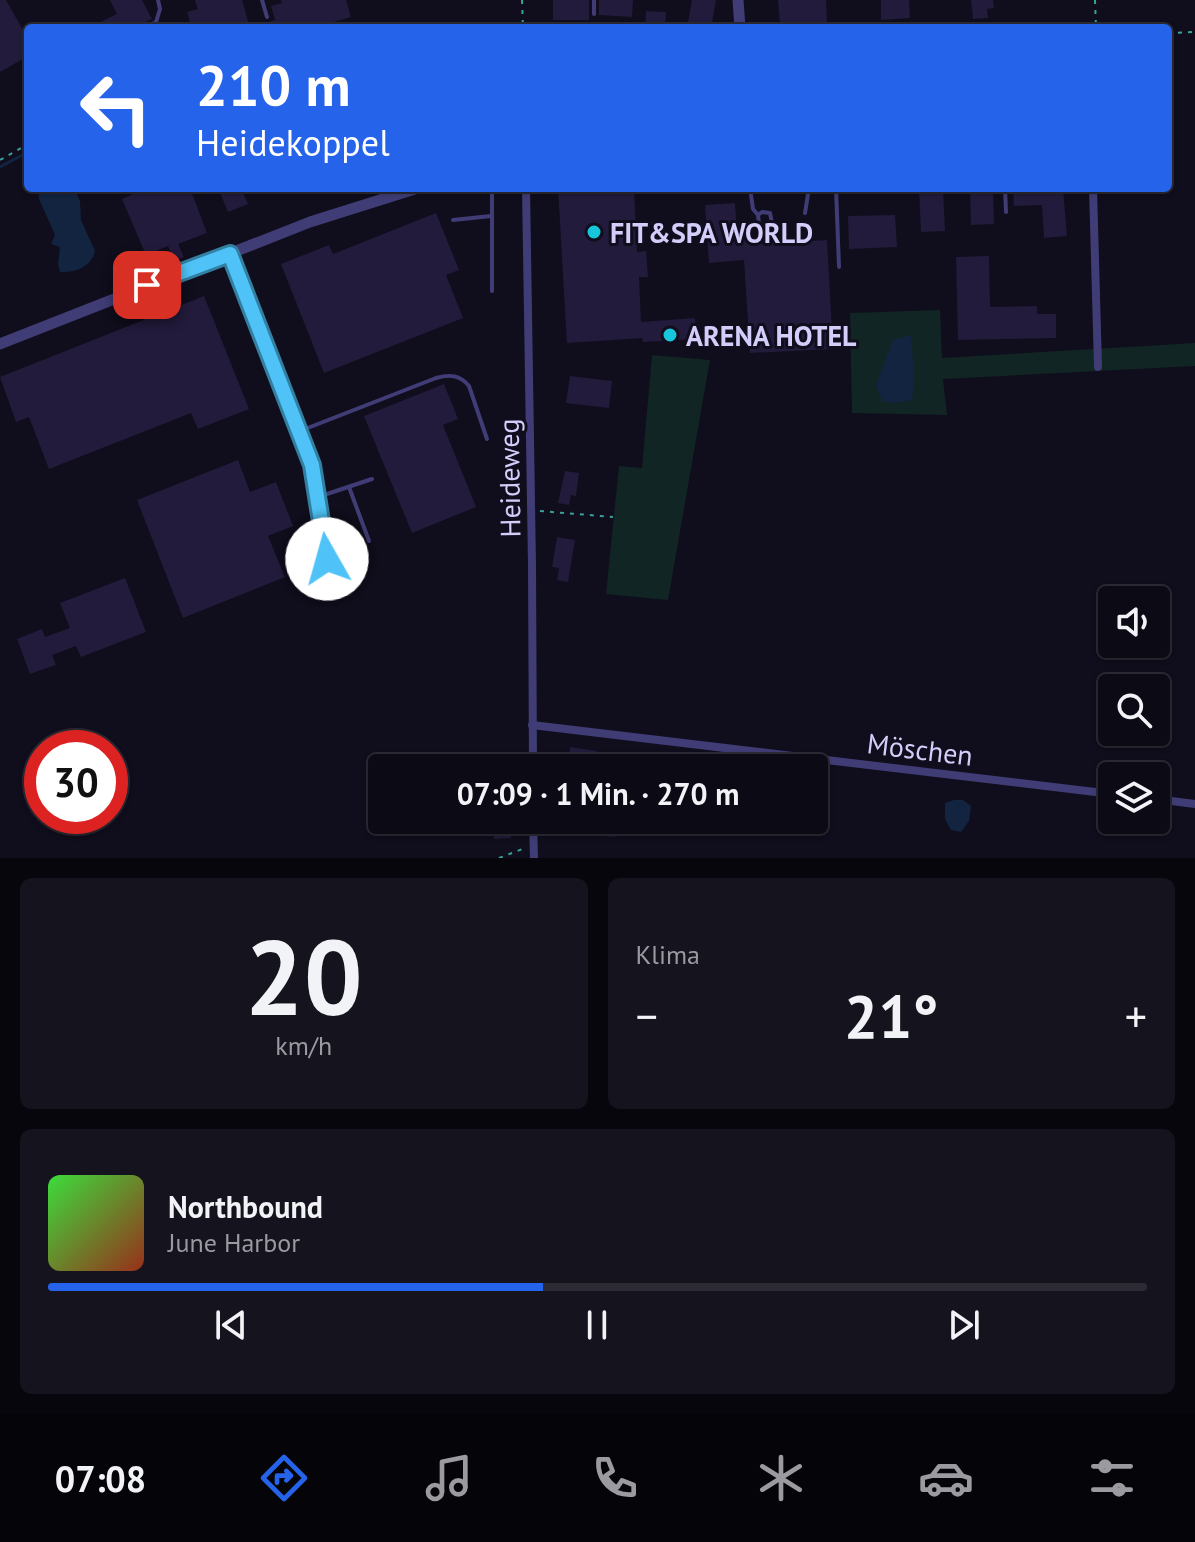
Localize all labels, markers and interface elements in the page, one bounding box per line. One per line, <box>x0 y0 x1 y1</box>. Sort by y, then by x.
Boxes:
text: 210 m <box>196 49 351 121</box>
icon: left <box>64 56 168 160</box>
text: Heidekoppel <box>196 119 390 166</box>
place label: FIT&SPA WORLD <box>610 214 813 251</box>
marker: FIT&SPA WORLD <box>585 223 603 241</box>
pin <box>113 251 181 319</box>
icon: arrive <box>125 263 169 307</box>
place label: ARENA HOTEL <box>686 317 857 354</box>
marker: ARENA HOTEL <box>661 326 679 344</box>
street label: Heideweg <box>489 418 529 538</box>
position arrow <box>285 517 369 601</box>
map controls <box>1098 586 1170 834</box>
button: sound <box>1098 586 1170 658</box>
button: search <box>1098 674 1170 746</box>
street label: Möschen <box>865 724 975 774</box>
speed limit sign: 30 <box>24 730 128 834</box>
button: layers <box>1098 762 1170 834</box>
text: 07:09 · 1 Min. · 270 m <box>457 774 739 813</box>
text: 20 <box>245 909 363 1044</box>
text: Klima <box>636 938 700 971</box>
text: 21° <box>844 977 938 1055</box>
text: − <box>636 987 658 1044</box>
text: + <box>1125 987 1147 1044</box>
text: km/h <box>275 1029 332 1062</box>
text: Northbound <box>168 1187 323 1226</box>
text: June Harbor <box>168 1226 300 1259</box>
icon: previous <box>209 1303 253 1347</box>
icon: pause <box>575 1303 619 1347</box>
icon: next <box>942 1303 986 1347</box>
icon: directions <box>256 1450 312 1506</box>
icon: music <box>421 1450 477 1506</box>
icon: phone <box>587 1450 643 1506</box>
icon: climate <box>753 1450 809 1506</box>
icon: car <box>918 1450 974 1506</box>
icon: filters <box>1084 1450 1140 1506</box>
text: 07:08 <box>55 1455 146 1502</box>

